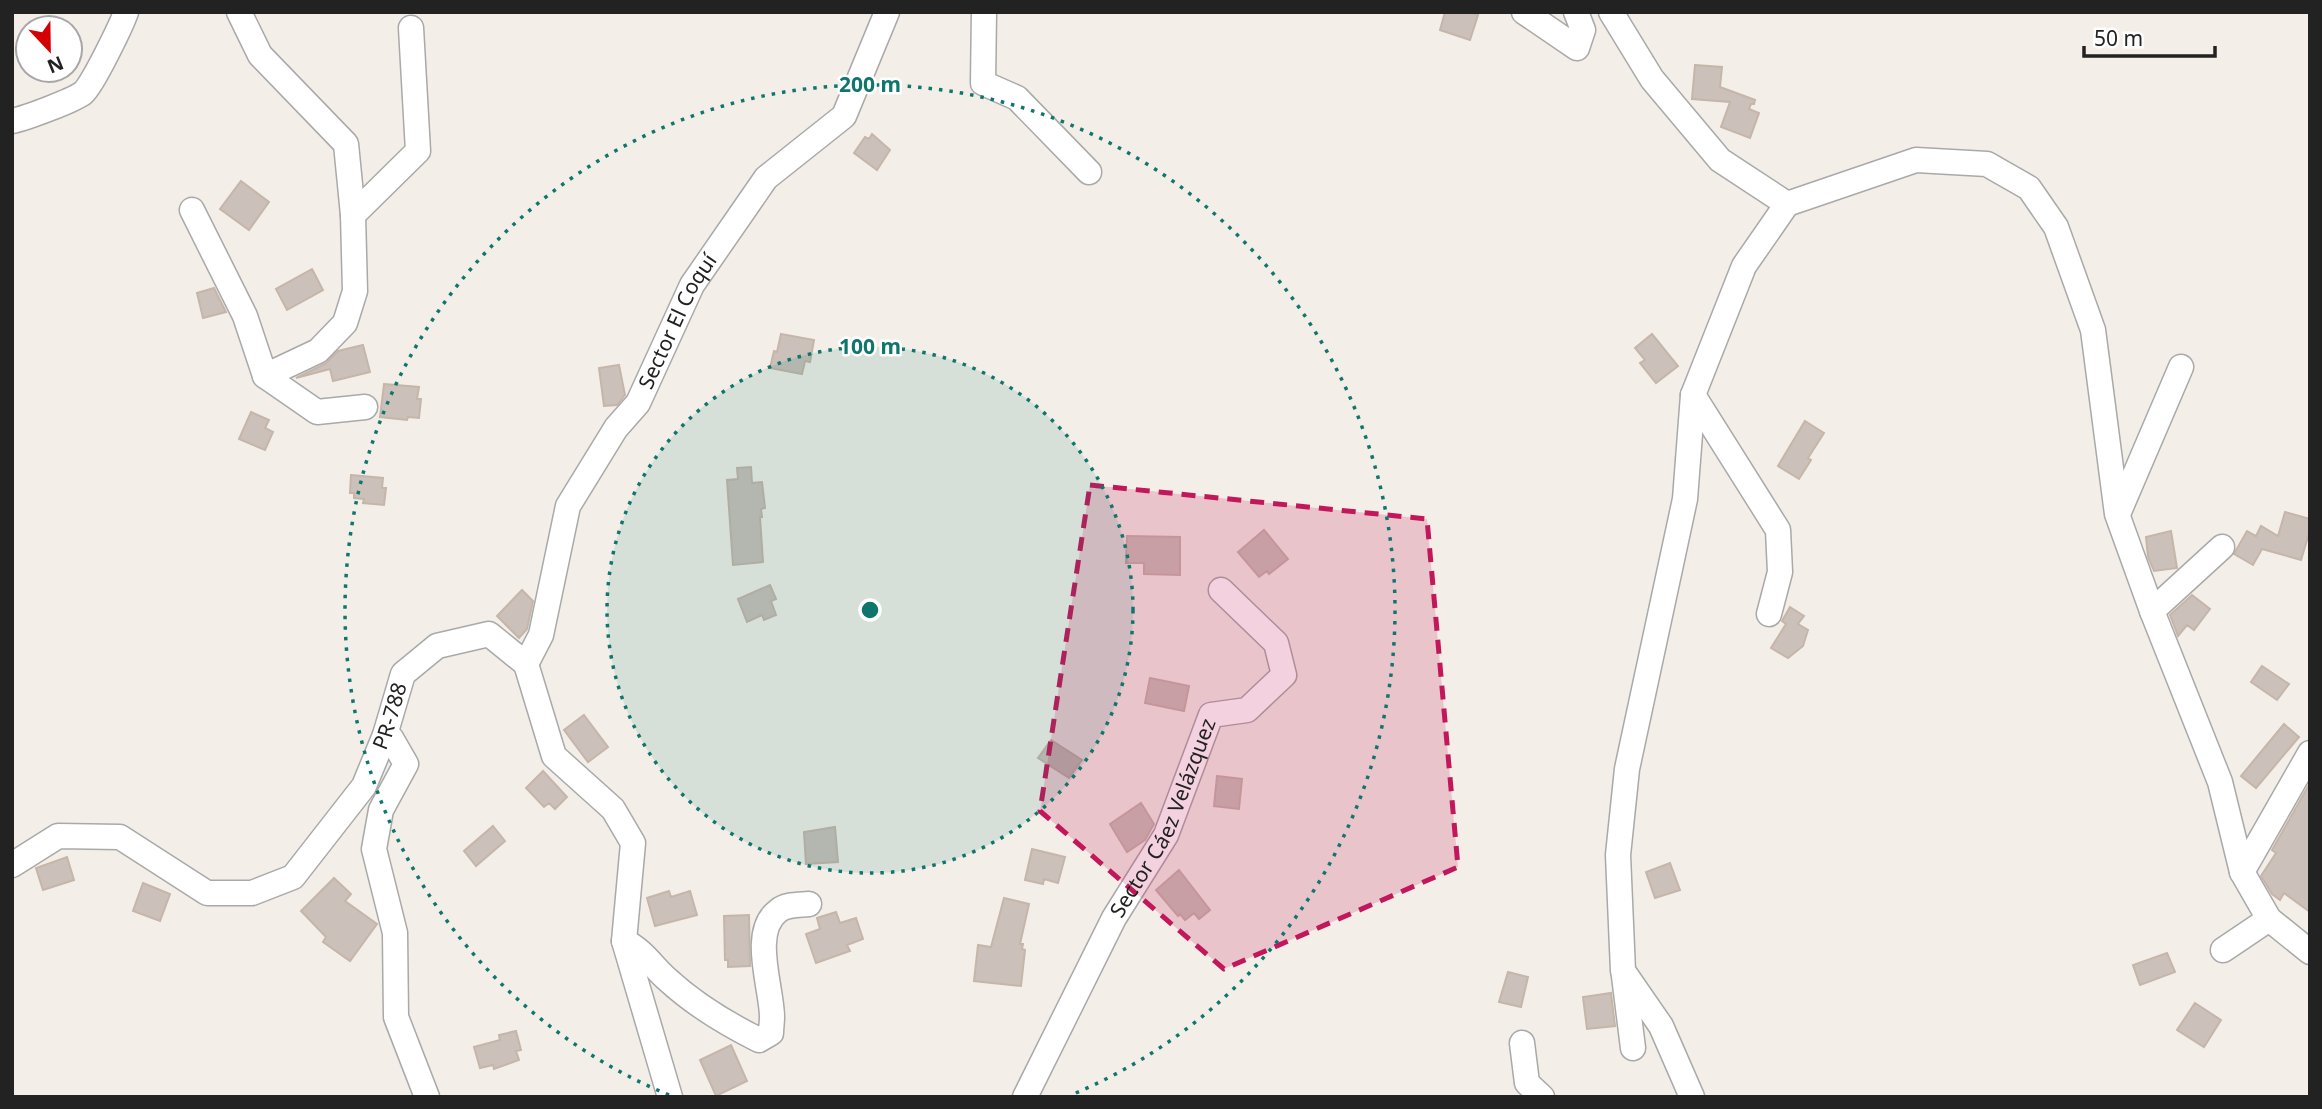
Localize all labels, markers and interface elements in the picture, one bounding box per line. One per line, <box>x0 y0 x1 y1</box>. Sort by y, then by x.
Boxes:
north arrow <box>14 14 84 84</box>
scale bar <box>2084 14 2215 58</box>
text: 50 m <box>2094 24 2143 52</box>
text: N <box>43 50 67 80</box>
text: 200 m <box>839 70 901 98</box>
street label: Sector El Coquí <box>631 247 723 393</box>
text: 100 m <box>839 332 901 360</box>
centre of rings <box>858 598 882 622</box>
street label: PR-788 <box>366 679 413 754</box>
street label: Sector Cáez Velázquez <box>1103 714 1222 923</box>

